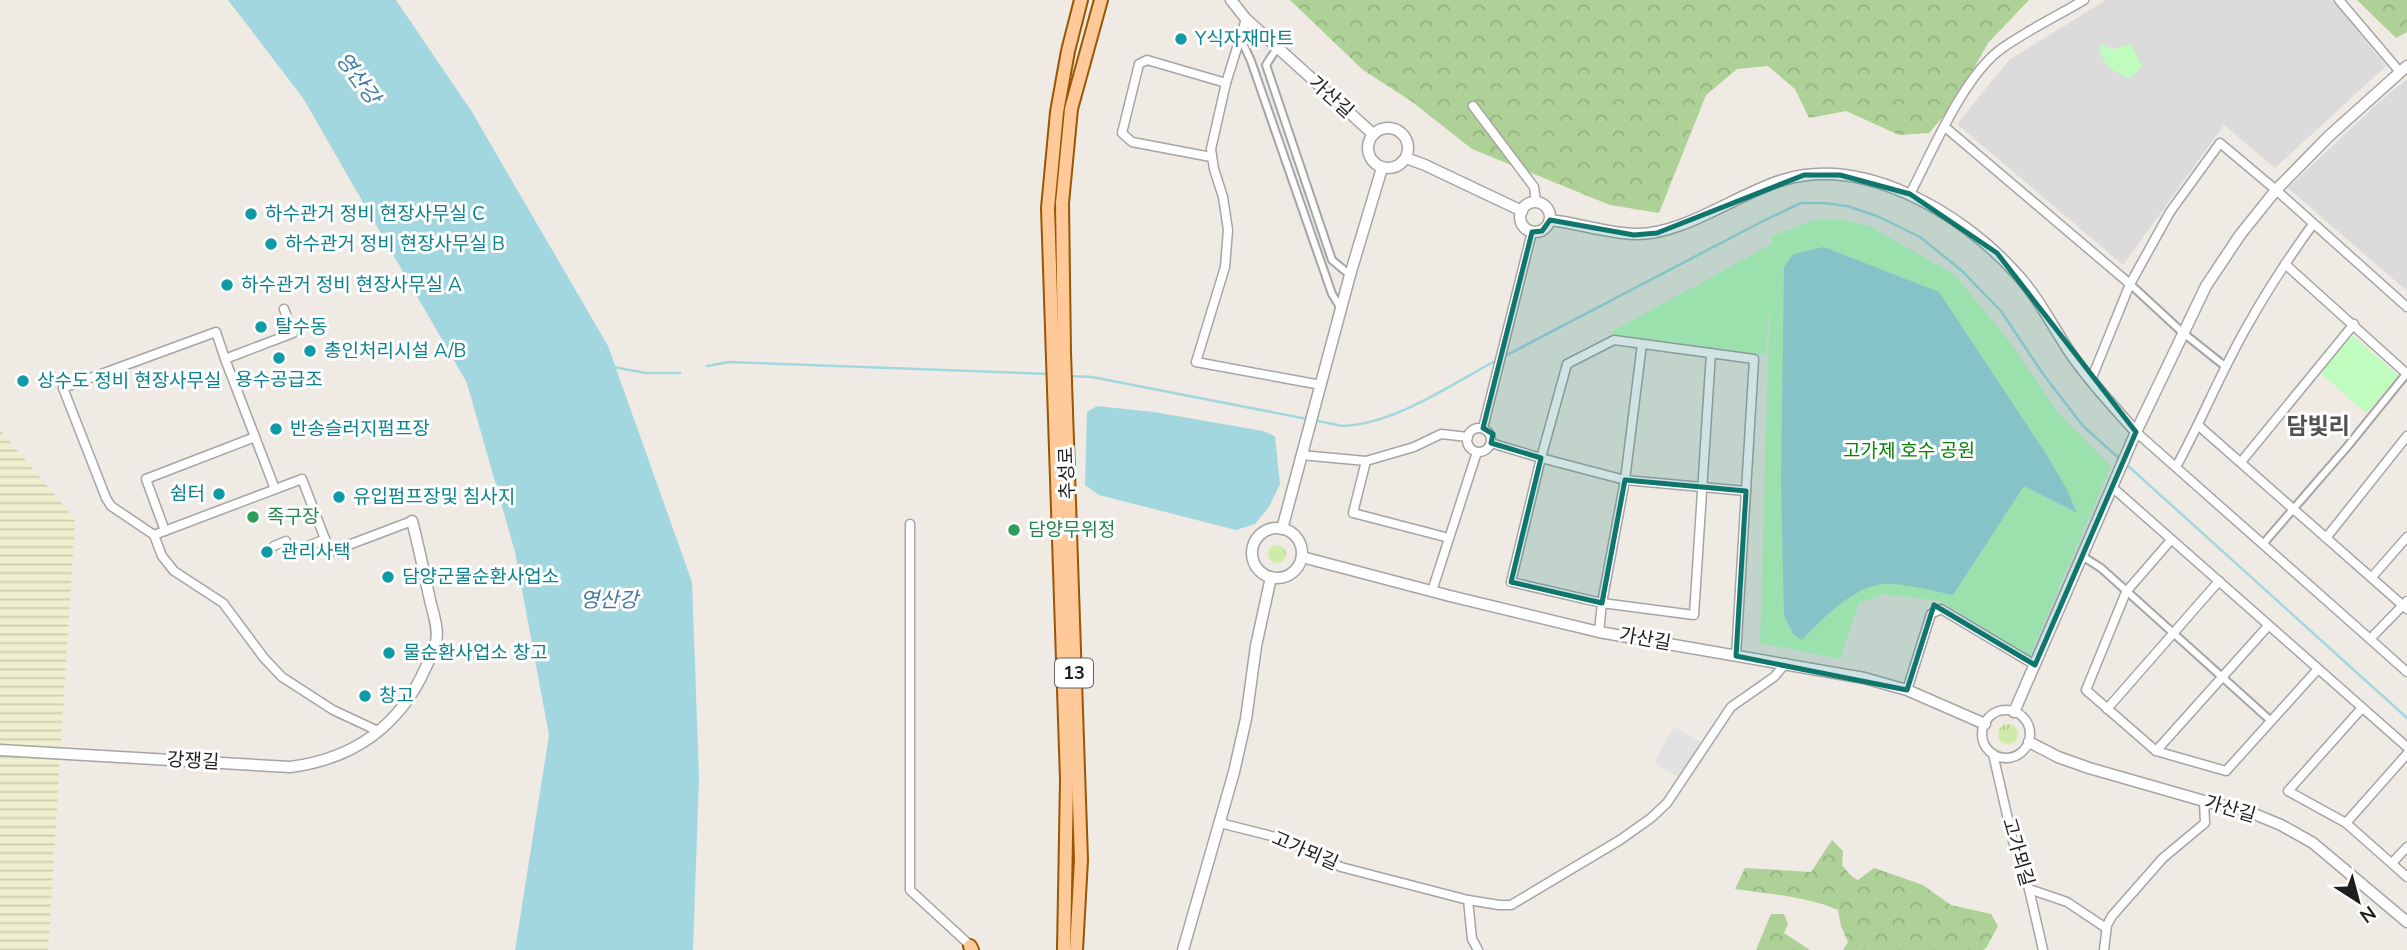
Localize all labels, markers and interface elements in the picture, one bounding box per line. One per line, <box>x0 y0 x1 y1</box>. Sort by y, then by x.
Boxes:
place label: Y식자재마트 <box>1194 26 1294 52</box>
marker: Y식자재마트 <box>1173 31 1189 47</box>
water label: 영산강 <box>330 46 388 112</box>
street label: 가산길 <box>1303 70 1359 124</box>
place label: 하수관거 정비 현장사무실 C <box>265 201 485 227</box>
marker: 하수관거 정비 현장사무실 C <box>243 206 259 222</box>
place label: 하수관거 정비 현장사무실 B <box>285 231 505 257</box>
marker: 하수관거 정비 현장사무실 B <box>263 236 279 252</box>
place label: 하수관거 정비 현장사무실 A <box>241 272 462 298</box>
marker: 하수관거 정비 현장사무실 A <box>219 277 235 293</box>
place label: 탈수동 <box>275 314 327 340</box>
marker: 탈수동 <box>253 319 269 335</box>
place label: 총인처리시설 A/B <box>324 338 466 364</box>
marker: 총인처리시설 A/B <box>302 343 318 359</box>
marker: 용수공급조 <box>271 350 287 366</box>
place label: 용수공급조 <box>235 367 323 393</box>
place label: 상수도 정비 현장사무실 <box>37 368 222 394</box>
marker: 상수도 정비 현장사무실 <box>15 373 31 389</box>
district label: 담빛리 <box>2286 411 2350 442</box>
place label: 반송슬러지펌프장 <box>290 416 430 442</box>
marker: 반송슬러지펌프장 <box>268 421 284 437</box>
park label: 고가제 호수 공원 <box>1843 438 1975 464</box>
street label: 추성로 <box>1053 446 1081 500</box>
place label: 쉼터 <box>170 481 205 507</box>
place label: 유입펌프장및 침사지 <box>353 484 515 510</box>
marker: 쉼터 <box>211 486 227 502</box>
marker: 유입펌프장및 침사지 <box>331 489 347 505</box>
place label: 족구장 <box>267 504 319 530</box>
marker: 족구장 <box>245 509 261 525</box>
place label: 담양무위정 <box>1028 517 1115 543</box>
marker: 담양무위정 <box>1006 522 1022 538</box>
place label: 관리사택 <box>281 539 351 565</box>
marker: 관리사택 <box>259 544 275 560</box>
place label: 담양군물순환사업소 <box>402 564 559 590</box>
marker: 담양군물순환사업소 <box>380 569 396 585</box>
water label: 영산강 <box>580 586 641 614</box>
street label: 가산길 <box>1617 622 1673 656</box>
place label: 물순환사업소 창고 <box>403 640 548 666</box>
marker: 물순환사업소 창고 <box>381 645 397 661</box>
road number: 13 <box>1055 658 1093 688</box>
place label: 창고 <box>379 683 414 709</box>
marker: 창고 <box>357 688 373 704</box>
street label: 강쟁길 <box>166 747 220 775</box>
street label: 가산길 <box>2201 789 2259 829</box>
street label: 고가뫼길 <box>1996 815 2040 889</box>
street label: 고가뫼길 <box>1268 825 1342 877</box>
north arrow <box>2323 866 2393 936</box>
text: N <box>2354 899 2381 929</box>

